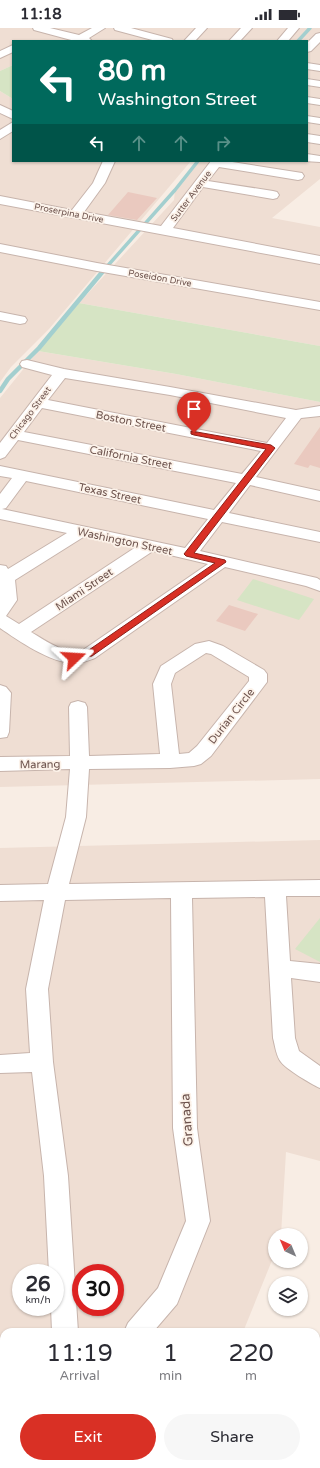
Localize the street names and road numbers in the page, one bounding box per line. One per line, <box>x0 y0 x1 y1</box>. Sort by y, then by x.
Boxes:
street label: Sutter Avenue <box>169 169 214 224</box>
street label: Proserpina Drive <box>33 201 105 226</box>
street label: Poseidon Drive <box>127 268 192 289</box>
street label: Chicago Street <box>7 384 54 442</box>
street label: Boston Street <box>95 408 167 435</box>
street label: California Street <box>88 443 173 472</box>
street label: Texas Street <box>77 480 142 506</box>
street label: Washington Street <box>76 525 174 558</box>
street label: Miami Street <box>53 565 116 613</box>
street label: Durian Circle <box>206 686 257 747</box>
street label: Marang <box>19 758 61 771</box>
street label: Granada <box>177 1093 197 1147</box>

